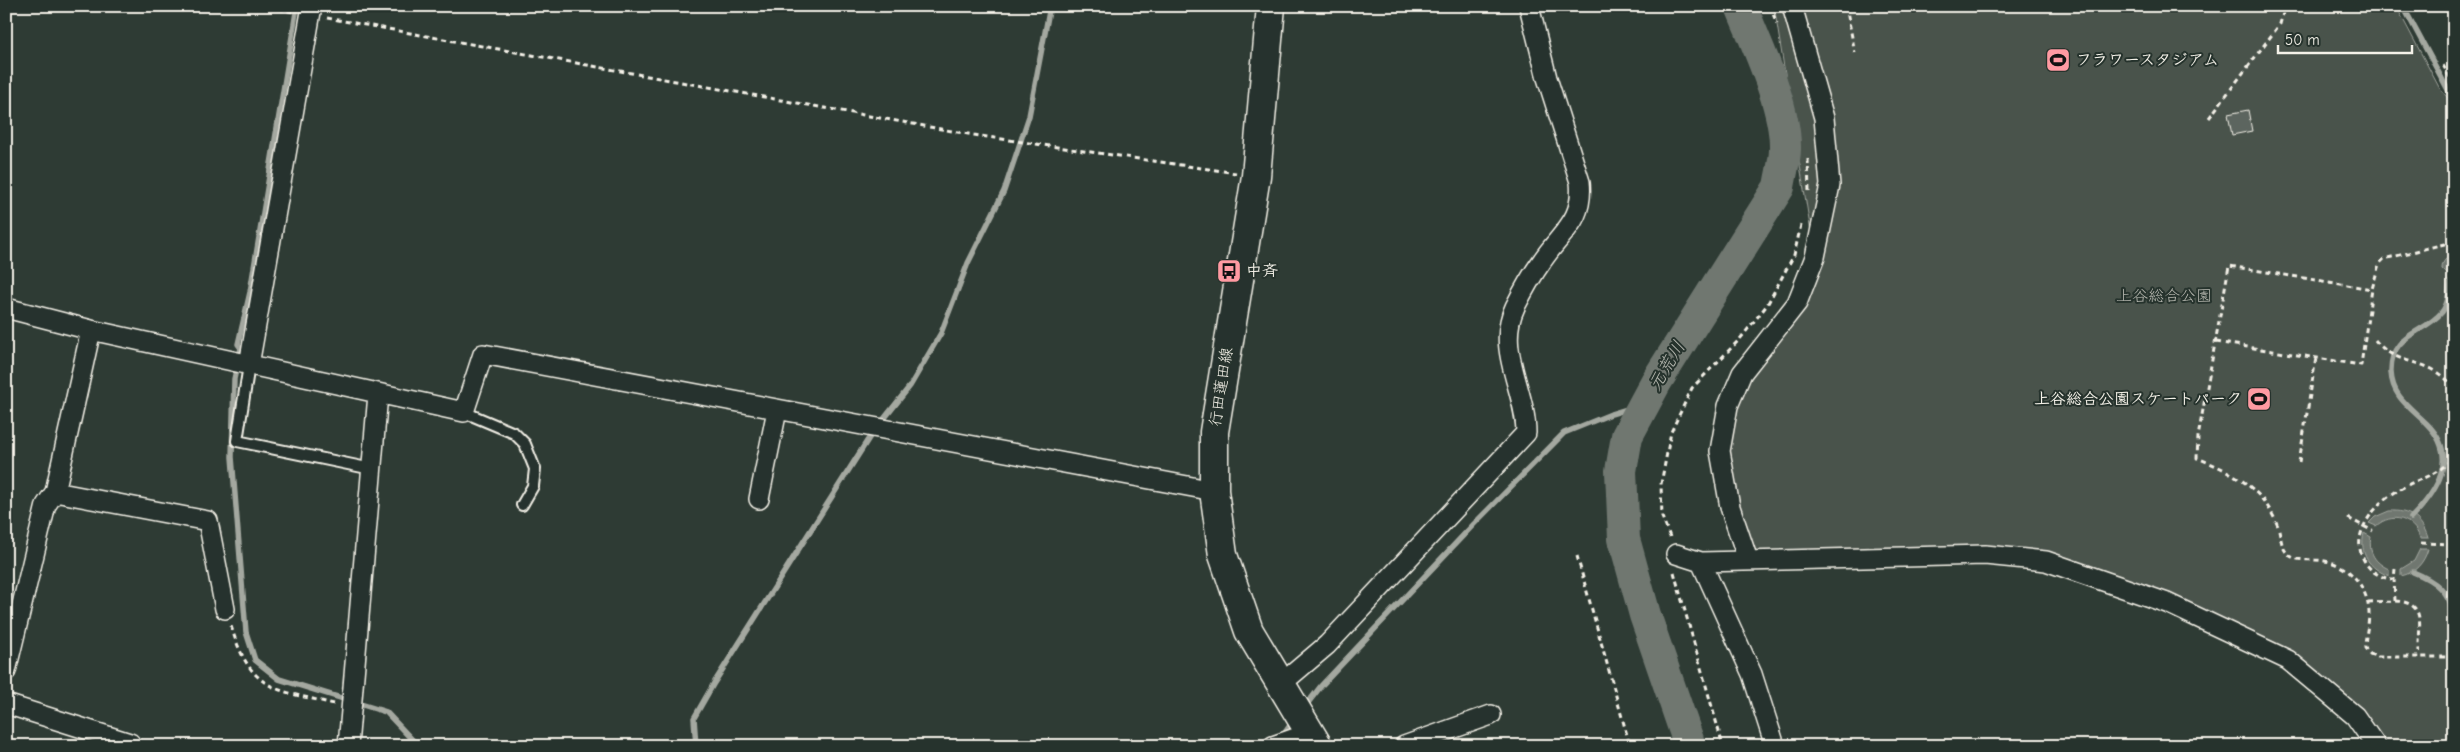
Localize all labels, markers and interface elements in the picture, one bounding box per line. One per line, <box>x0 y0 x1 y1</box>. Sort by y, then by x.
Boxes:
scale bar <box>2278 22 2411 54</box>
text: 50 m <box>2285 31 2320 49</box>
sports icon: フラワースタジアム <box>2045 47 2071 73</box>
place label: フラワースタジアム <box>2076 51 2219 69</box>
bus stop icon: 中斉 <box>1216 258 1242 284</box>
place label: 中斉 <box>1246 262 1278 280</box>
park label: 上谷総合公園 <box>2116 287 2212 305</box>
water label: 元荒川 <box>1644 337 1690 395</box>
street label: 行田蓮田線 <box>1206 346 1236 428</box>
sports icon: 上谷総合公園スケートパーク <box>2246 386 2272 412</box>
place label: 上谷総合公園スケートパーク <box>2034 390 2242 408</box>

